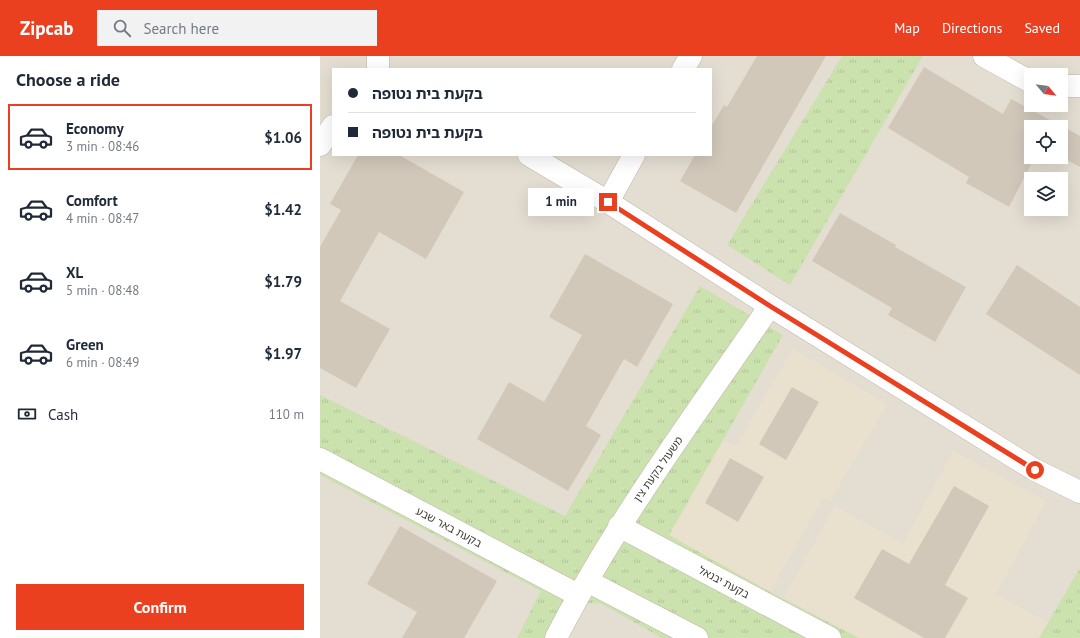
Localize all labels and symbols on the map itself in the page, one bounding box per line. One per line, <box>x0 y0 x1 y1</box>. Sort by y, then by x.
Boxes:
north arrow <box>1024 68 1068 112</box>
callout: 1 min <box>528 188 594 216</box>
route end <box>599 193 617 211</box>
street label: משעול בקעת צין <box>630 434 686 504</box>
route start <box>1026 461 1044 479</box>
street label: בקעת באר שבע <box>414 504 484 550</box>
street label: בקעת יבנאל <box>696 563 752 601</box>

